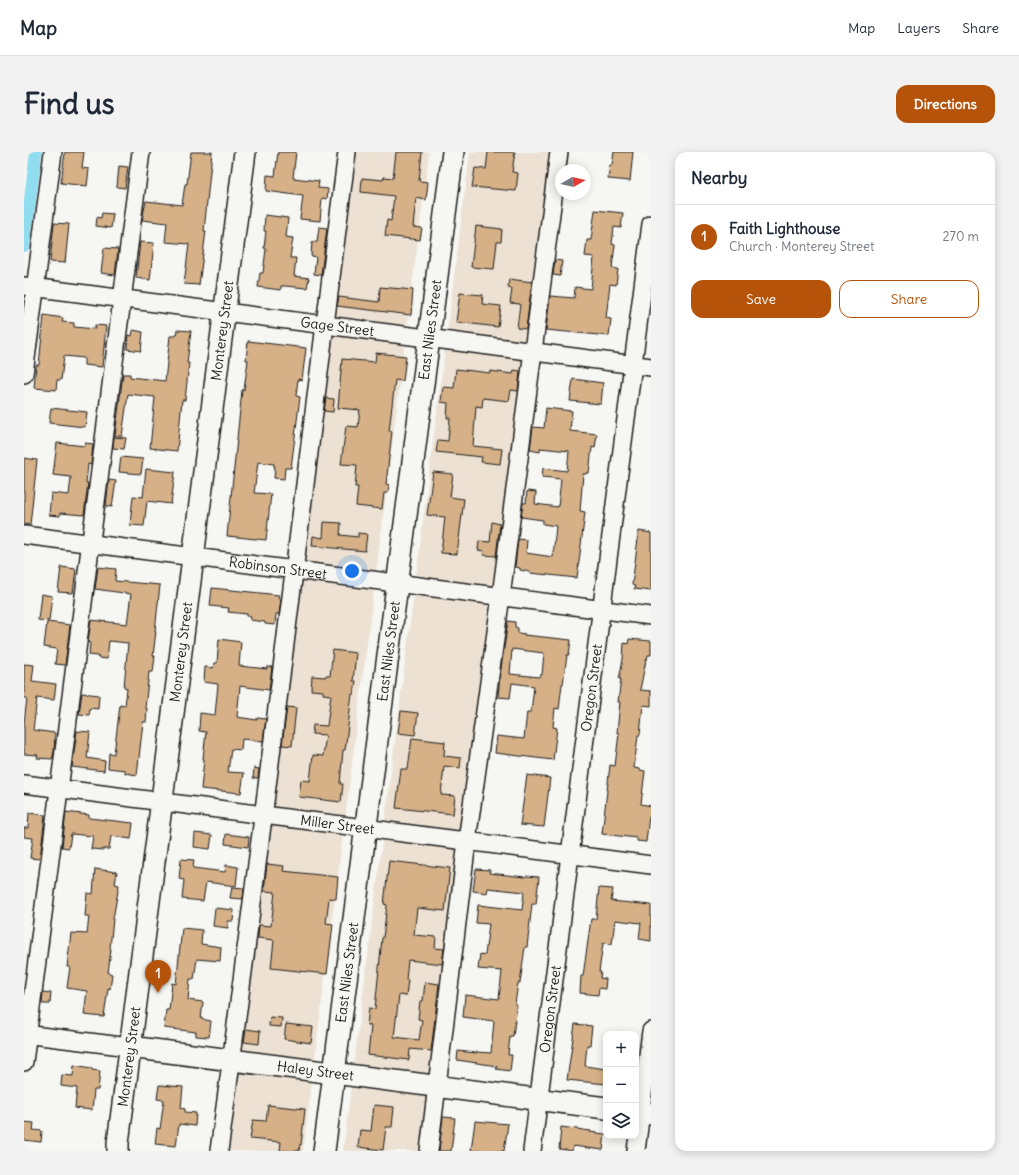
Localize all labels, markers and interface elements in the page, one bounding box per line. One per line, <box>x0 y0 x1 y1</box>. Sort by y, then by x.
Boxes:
text: Map <box>20 16 57 40</box>
text: Map <box>848 19 875 37</box>
text: Layers <box>897 19 940 37</box>
text: Share <box>962 19 999 37</box>
button: Directions <box>896 85 995 123</box>
text: Find us <box>24 86 115 122</box>
north arrow <box>555 164 591 200</box>
text: Nearby <box>691 167 747 189</box>
text: Faith Lighthouse <box>729 219 840 238</box>
text: 1 <box>701 228 707 245</box>
text: 270 m <box>942 228 979 245</box>
text: Church · Monterey Street <box>729 238 874 255</box>
street label: East Niles Street <box>415 278 445 381</box>
street label: Monterey Street <box>207 279 237 382</box>
button: Save <box>691 280 831 318</box>
button: Share <box>839 280 979 318</box>
street label: Gage Street <box>299 313 376 340</box>
street label: Robinson Street <box>228 553 328 583</box>
your location <box>342 561 362 581</box>
street label: East Niles Street <box>373 600 404 702</box>
street label: Monterey Street <box>166 601 196 703</box>
street label: Oregon Street <box>577 643 606 733</box>
street label: Miller Street <box>299 811 376 838</box>
street label: East Niles Street <box>332 921 362 1024</box>
pin: 1 <box>145 960 171 993</box>
street label: Oregon Street <box>536 964 565 1054</box>
street label: Monterey Street <box>114 1005 144 1108</box>
map controls <box>603 1031 639 1139</box>
button: + <box>603 1031 639 1067</box>
street label: Haley Street <box>276 1057 355 1085</box>
button: − <box>603 1067 639 1103</box>
button: layers <box>603 1103 639 1139</box>

